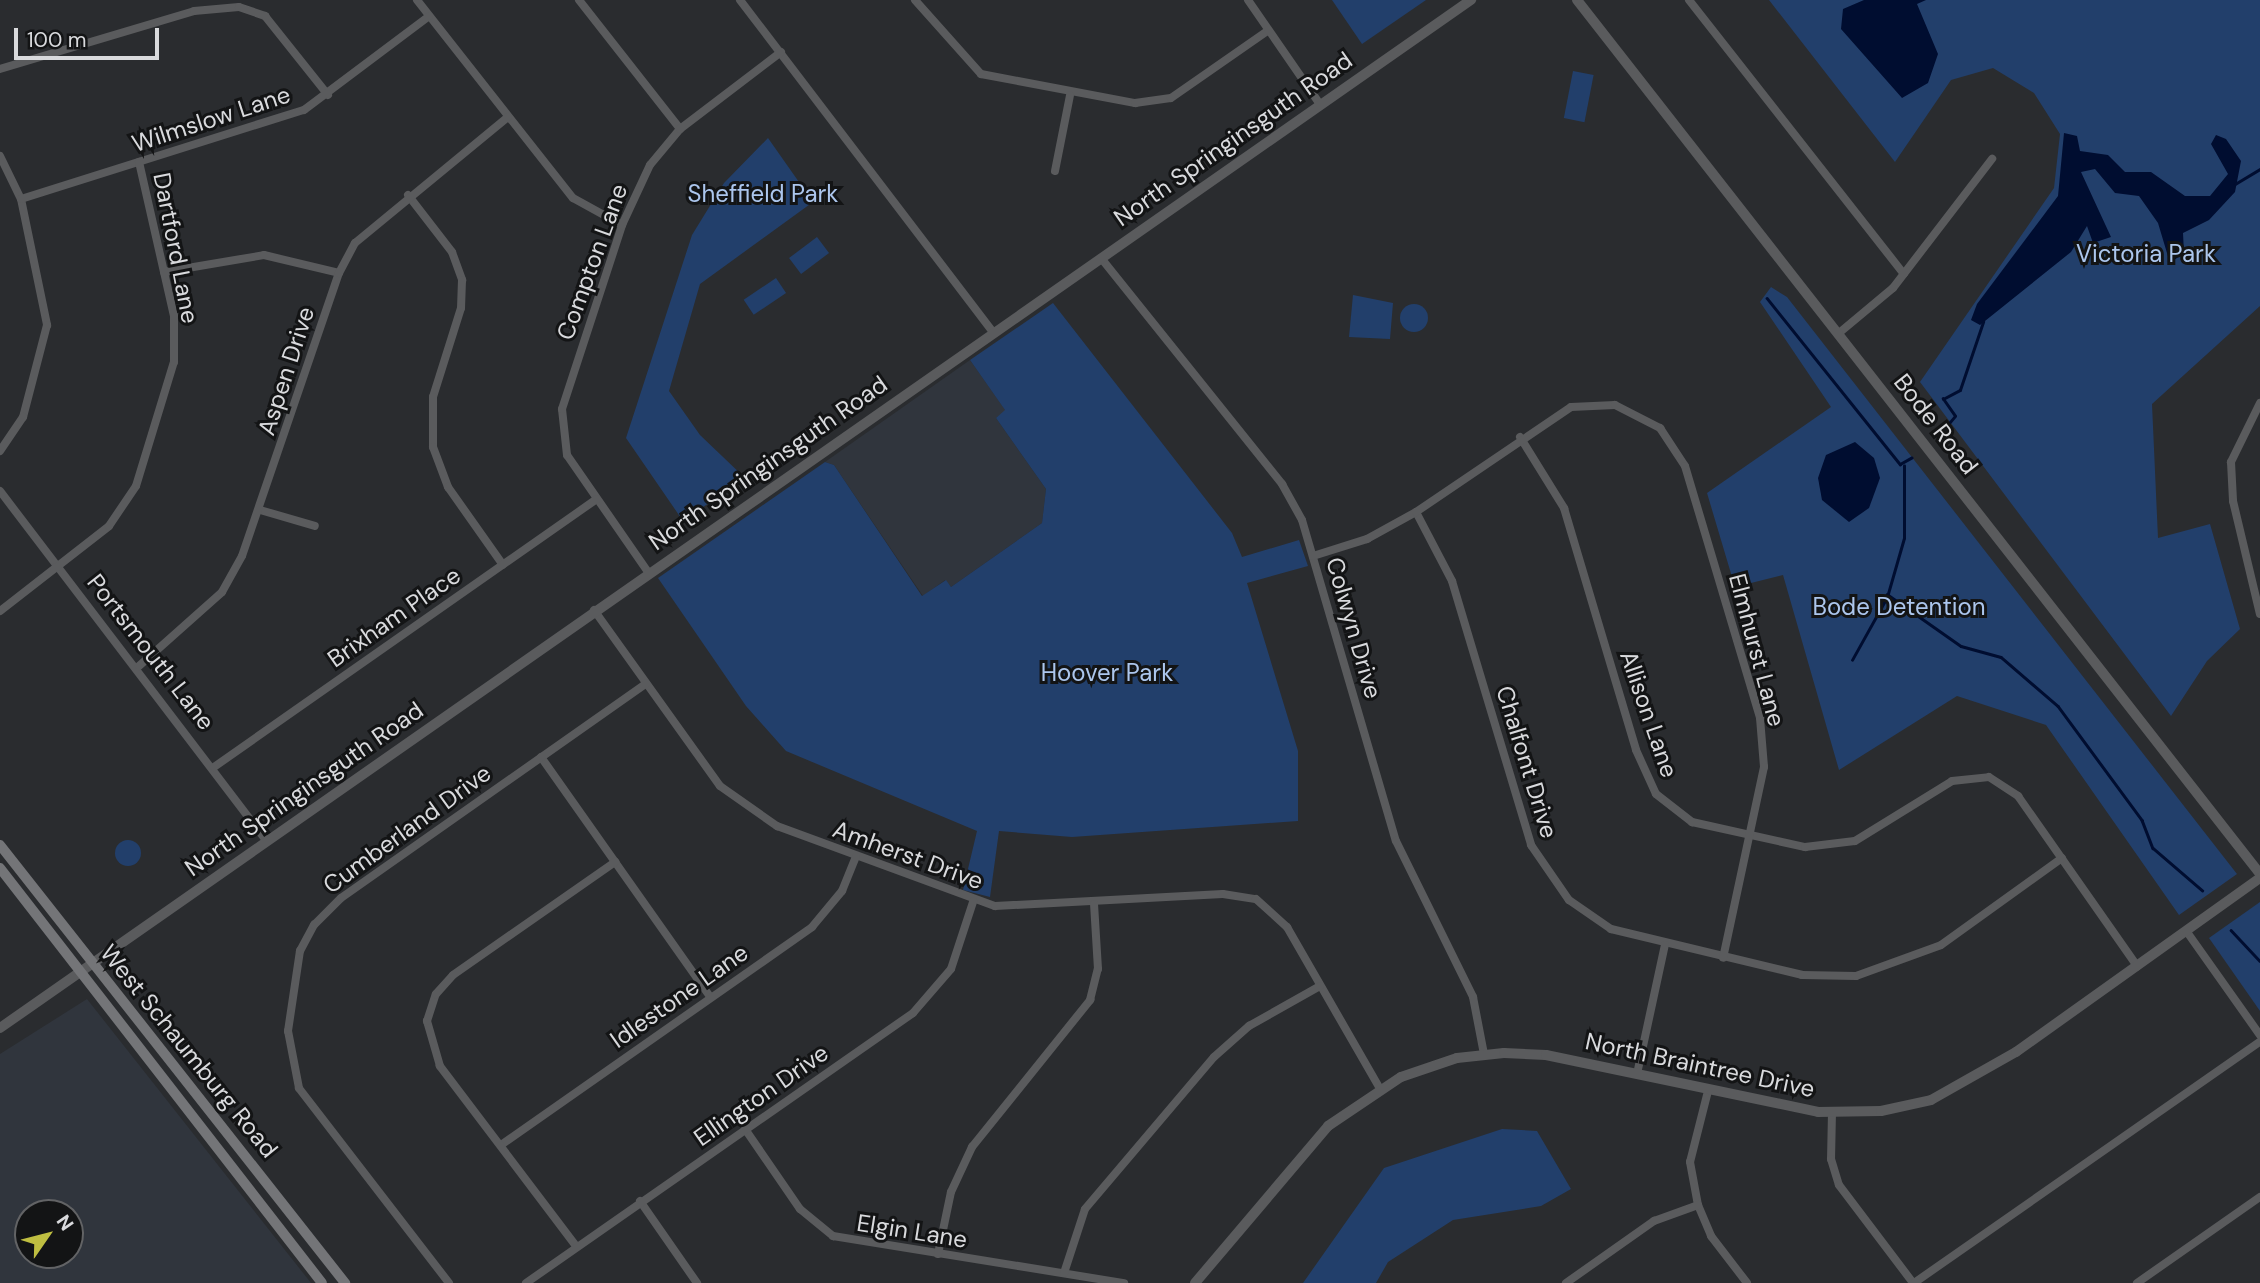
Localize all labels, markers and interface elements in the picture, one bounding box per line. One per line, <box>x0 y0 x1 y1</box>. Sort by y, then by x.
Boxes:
scale bar <box>18 14 163 58</box>
text: 100 m <box>27 26 87 54</box>
street label: North Springinsguth Road <box>1108 46 1358 232</box>
street label: Wilmslow Lane <box>128 80 294 158</box>
street label: Dartford Lane <box>147 170 205 326</box>
street label: Compton Lane <box>550 180 634 344</box>
park label: Sheffield Park <box>688 180 838 208</box>
park label: Victoria Park <box>2076 240 2216 268</box>
street label: Aspen Drive <box>252 303 320 439</box>
street label: Bode Road <box>1888 368 1984 480</box>
street label: North Springinsguth Road <box>643 370 893 556</box>
street label: Colwyn Drive <box>1320 554 1388 702</box>
street label: Brixham Place <box>322 561 466 673</box>
street label: Portsmouth Lane <box>81 568 221 736</box>
street label: Elmhurst Lane <box>1723 570 1791 730</box>
park label: Bode Detention <box>1812 593 1986 621</box>
street label: Allison Lane <box>1614 647 1684 781</box>
park label: Hoover Park <box>1041 659 1173 687</box>
street label: Chalfont Drive <box>1490 682 1564 842</box>
street label: North Springinsguth Road <box>179 696 429 882</box>
street label: Cumberland Drive <box>318 758 496 900</box>
street label: Amherst Drive <box>829 814 987 896</box>
street label: Idlestone Lane <box>605 938 753 1054</box>
street label: West Schaumburg Road <box>94 939 284 1163</box>
street label: North Braintree Drive <box>1583 1027 1817 1103</box>
street label: Ellington Drive <box>688 1038 834 1152</box>
north arrow <box>14 1199 84 1269</box>
street label: Elgin Lane <box>855 1208 969 1254</box>
text: N <box>51 1210 79 1236</box>

